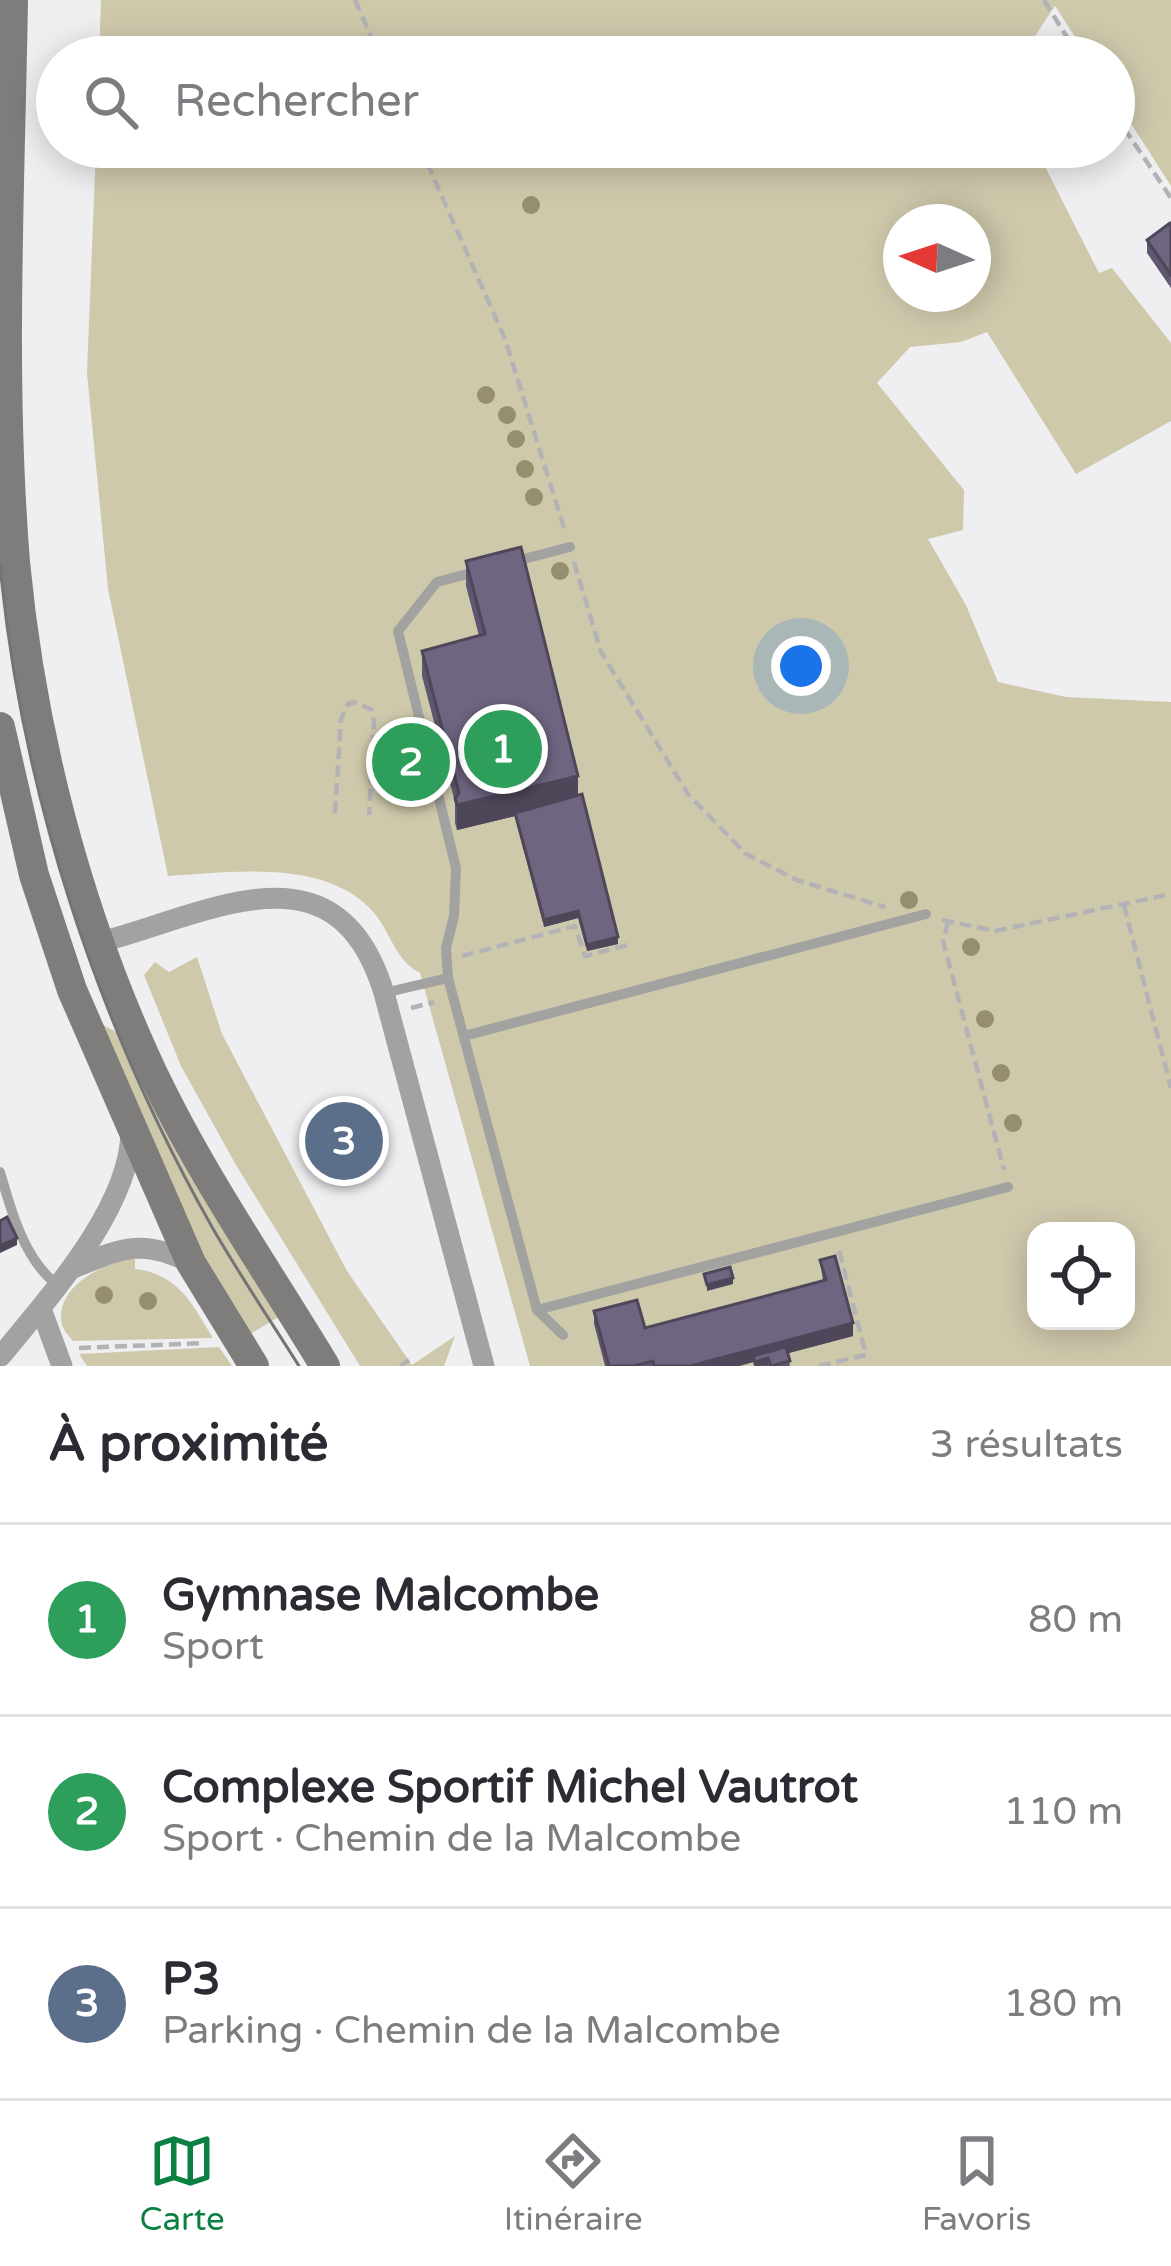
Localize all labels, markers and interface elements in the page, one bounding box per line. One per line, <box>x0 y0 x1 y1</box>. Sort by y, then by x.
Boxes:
search box <box>36 36 1135 168</box>
icon: search <box>78 69 144 135</box>
text: Rechercher <box>174 75 419 129</box>
north arrow <box>883 204 991 312</box>
your location <box>771 636 831 696</box>
pin: 1 <box>464 704 542 794</box>
pin: 2 <box>372 717 450 807</box>
pin: 3 <box>305 1096 383 1186</box>
map controls <box>1027 1222 1135 1330</box>
button: locate <box>1027 1222 1135 1330</box>
text: À proximité <box>48 1413 328 1475</box>
text: 3 résultats <box>930 1421 1123 1468</box>
text: Gymnase Malcombe <box>162 1569 599 1623</box>
text: 1 <box>75 1596 99 1643</box>
text: 80 m <box>1028 1596 1123 1643</box>
text: Sport <box>162 1623 264 1670</box>
text: Complexe Sportif Michel Vautrot <box>162 1761 858 1815</box>
text: 2 <box>75 1788 99 1835</box>
text: 110 m <box>1004 1788 1123 1835</box>
text: Sport · Chemin de la Malcombe <box>162 1815 741 1862</box>
text: P3 <box>162 1953 221 2007</box>
text: 3 <box>75 1980 99 2027</box>
text: 180 m <box>1004 1980 1123 2027</box>
text: Parking · Chemin de la Malcombe <box>162 2007 781 2054</box>
tab: Carte <box>140 2128 225 2239</box>
tab: Itinéraire <box>504 2128 643 2239</box>
tab: Favoris <box>922 2128 1031 2239</box>

